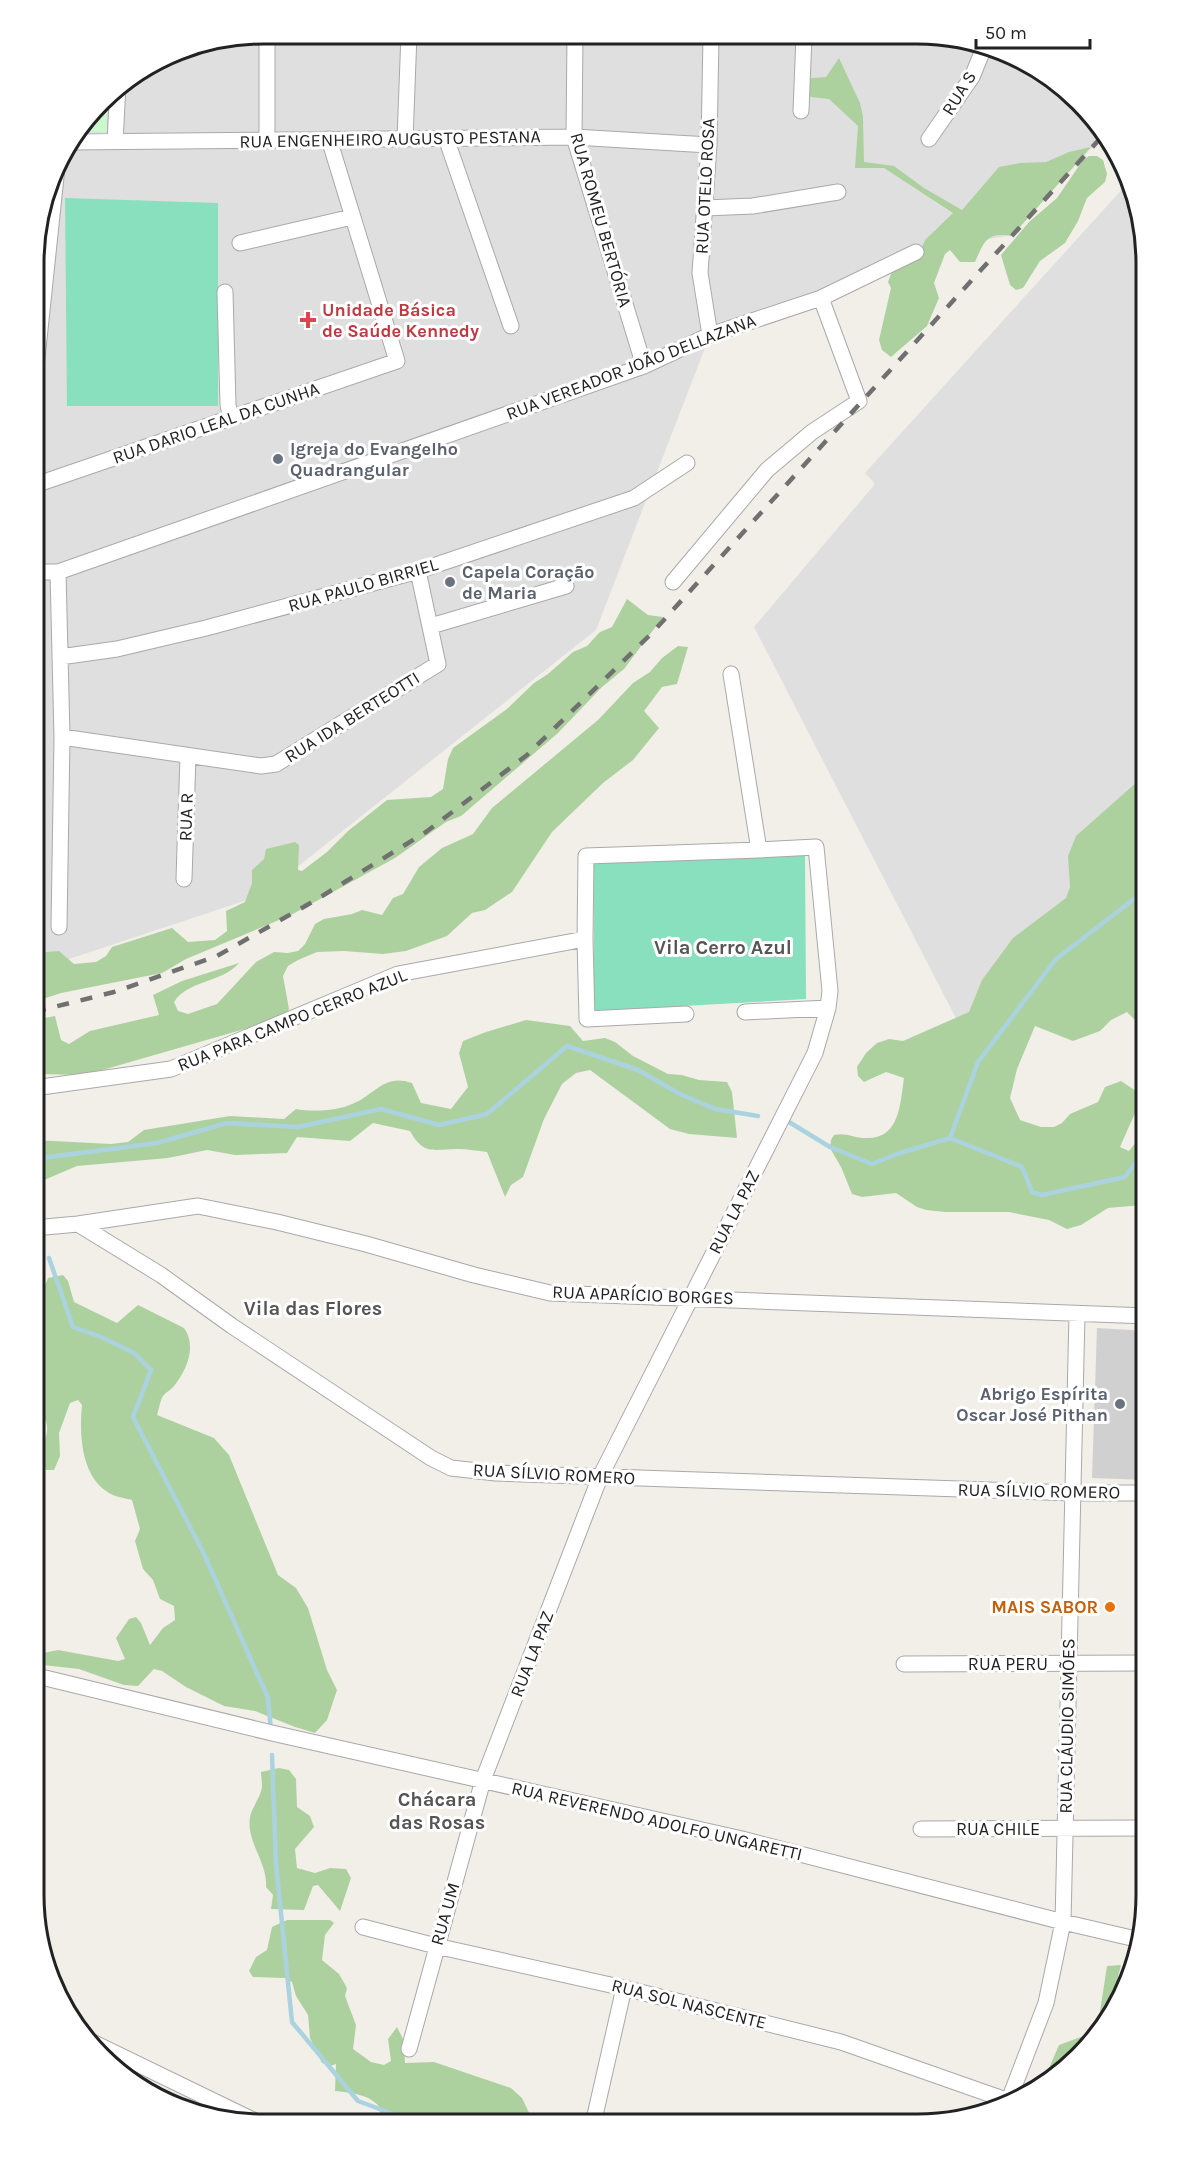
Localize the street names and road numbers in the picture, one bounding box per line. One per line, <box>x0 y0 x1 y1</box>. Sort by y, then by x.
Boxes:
street label: RUA S <box>937 67 981 119</box>
street label: RUA OTELO ROSA <box>690 117 720 255</box>
street label: RUA ENGENHEIRO AUGUSTO PESTANA <box>239 125 541 153</box>
street label: RUA ROMEU BERTÓRIA <box>566 130 637 310</box>
street label: RUA VEREADOR JOÃO DELLAZANA <box>503 309 759 425</box>
street label: RUA DARIO LEAL DA CUNHA <box>110 377 322 469</box>
street label: RUA PAULO BIRRIEL <box>286 553 441 617</box>
street label: RUA IDA BERTEOTTI <box>280 667 424 767</box>
street label: RUA R <box>174 792 198 842</box>
street label: RUA PARA CAMPO CERRO AZUL <box>174 964 410 1076</box>
street label: RUA LA PAZ <box>704 1167 764 1257</box>
street label: RUA APARÍCIO BORGES <box>552 1280 734 1309</box>
street label: RUA SÍLVIO ROMERO <box>472 1458 636 1489</box>
street label: RUA SÍLVIO ROMERO <box>957 1478 1121 1503</box>
street label: RUA LA PAZ <box>505 1608 559 1700</box>
street label: RUA CLÁUDIO SIMÕES <box>1053 1638 1080 1814</box>
street label: RUA PERU <box>968 1653 1048 1675</box>
street label: RUA REVERENDO ADOLFO UNGARETTI <box>509 1777 805 1865</box>
street label: RUA CHILE <box>956 1818 1040 1840</box>
street label: RUA UM <box>426 1880 464 1948</box>
street label: RUA SOL NASCENTE <box>609 1974 769 2034</box>

